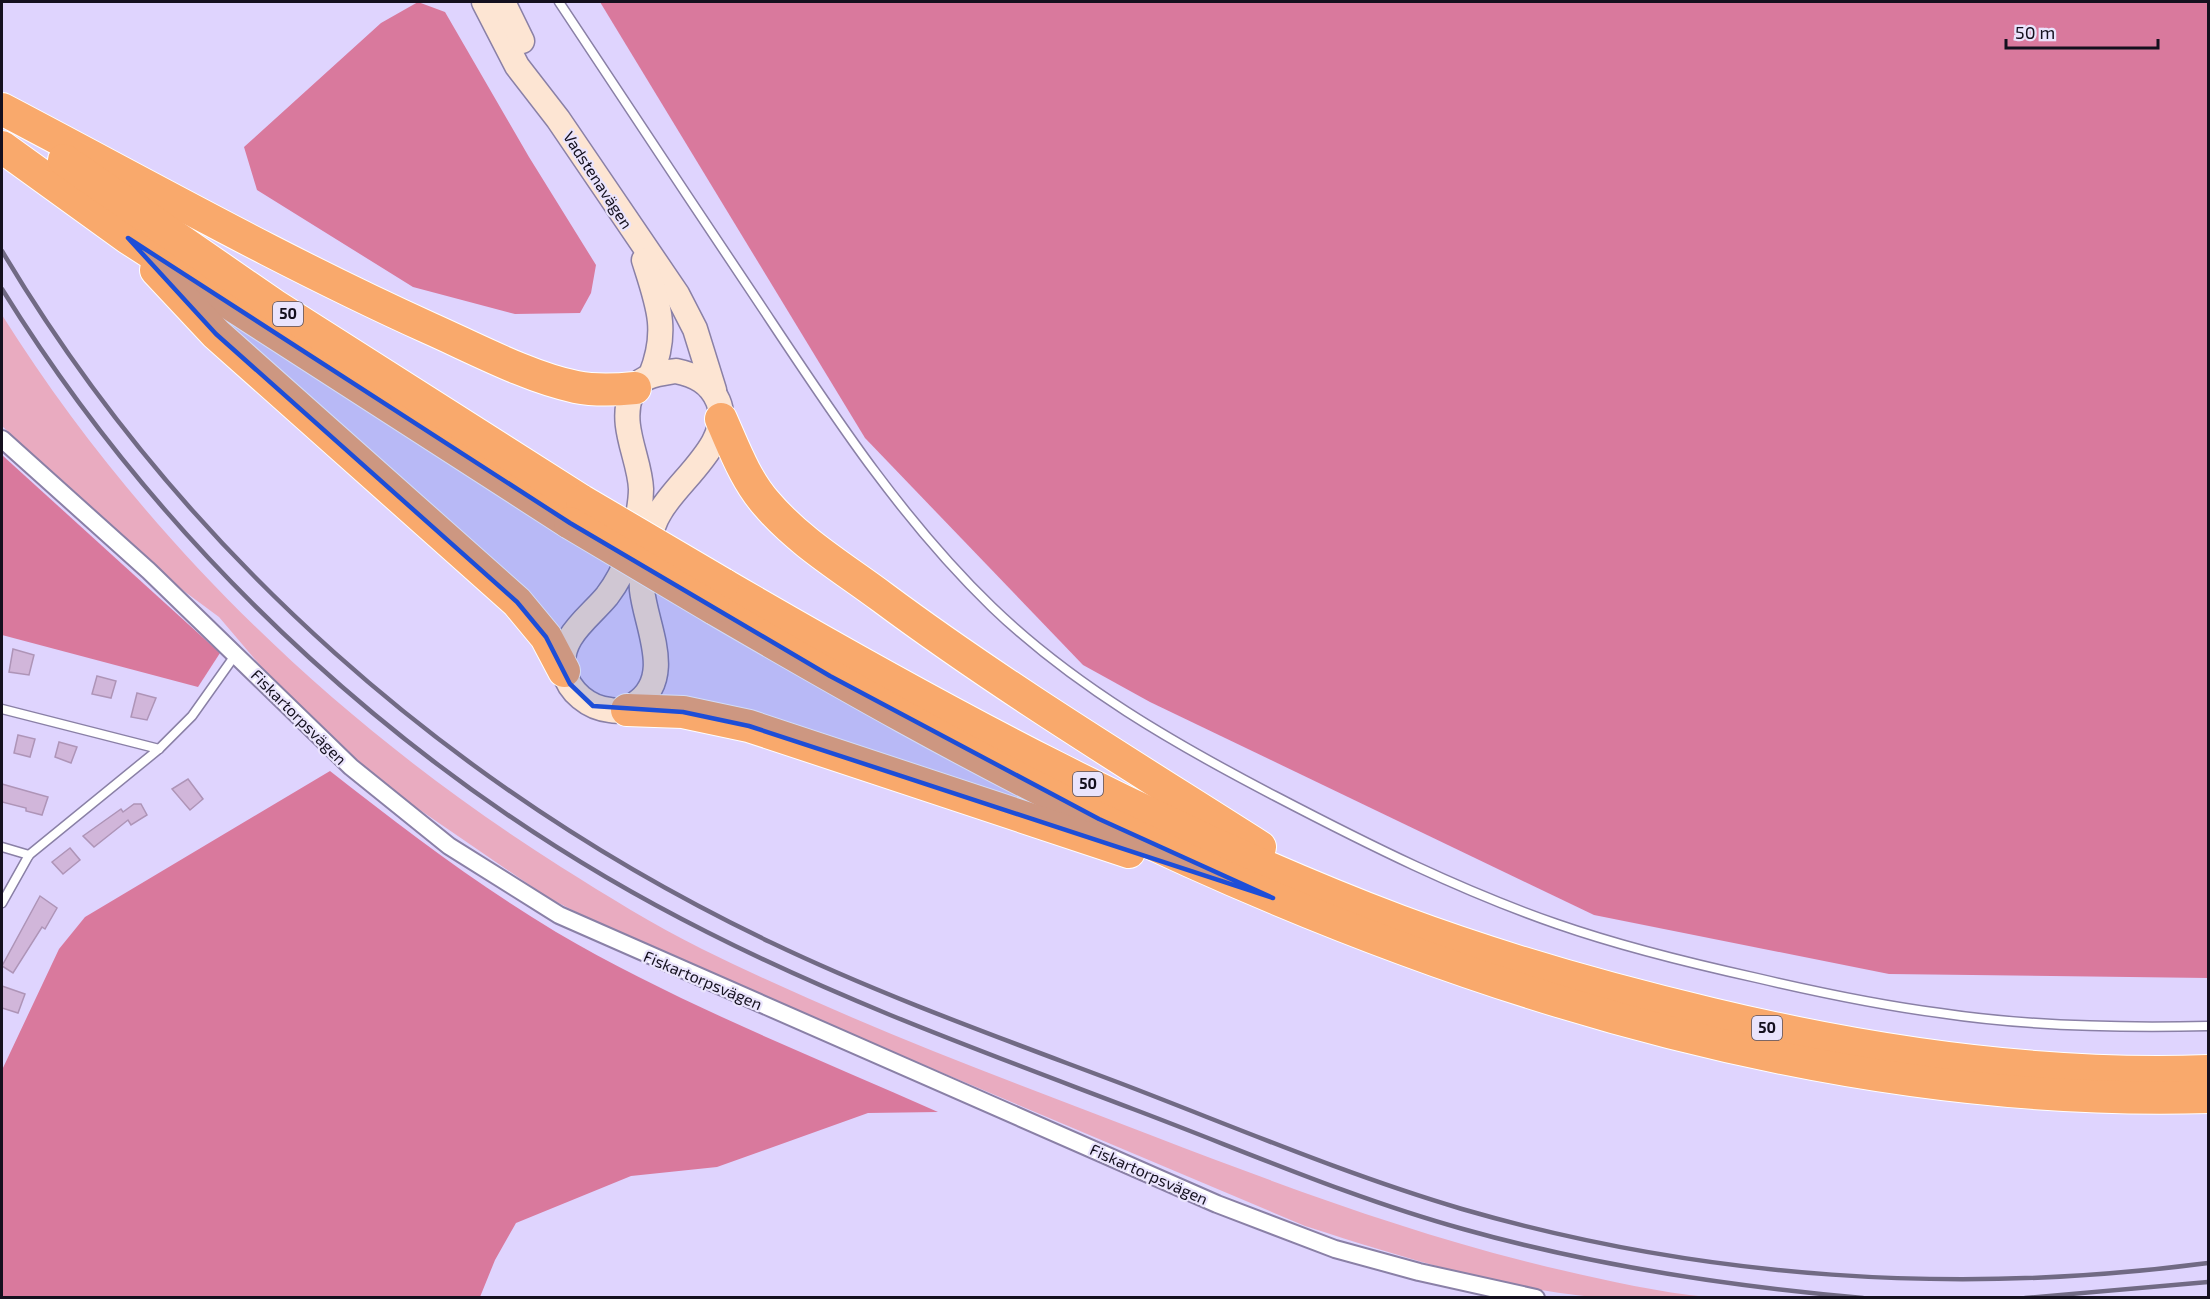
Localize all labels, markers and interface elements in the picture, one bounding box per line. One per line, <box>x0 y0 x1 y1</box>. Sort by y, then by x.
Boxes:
scale bar <box>2006 12 2158 50</box>
text: 50 m <box>2015 21 2055 43</box>
street label: Vadstenavägen <box>560 128 637 232</box>
road number: 50 <box>273 302 303 326</box>
street label: Fiskartorpsvägen <box>248 665 351 768</box>
road number: 50 <box>1073 772 1103 796</box>
street label: Fiskartorpsvägen <box>641 946 765 1013</box>
road number: 50 <box>1752 1016 1782 1040</box>
street label: Fiskartorpsvägen <box>1087 1139 1211 1208</box>

